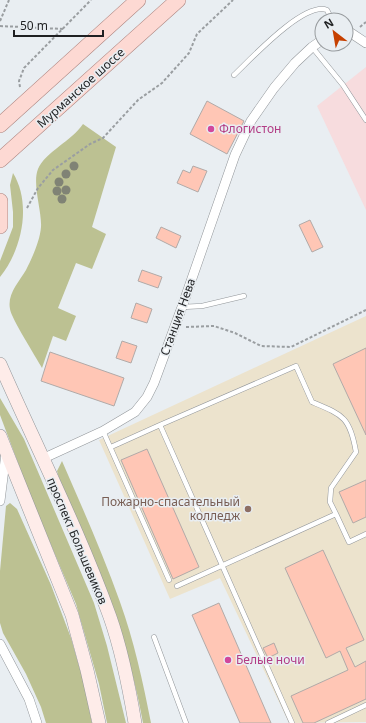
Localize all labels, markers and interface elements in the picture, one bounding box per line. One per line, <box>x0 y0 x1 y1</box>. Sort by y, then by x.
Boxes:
scale bar <box>14 12 103 38</box>
north arrow <box>314 12 354 52</box>
text: N <box>321 14 336 32</box>
text: 50 m <box>20 17 48 34</box>
street label: Мурманское шоссе <box>33 43 128 132</box>
place label: Флогистон <box>219 120 281 137</box>
marker: Флогистон <box>206 124 216 134</box>
street label: Станция Нева <box>156 276 199 358</box>
street label: проспект Большевиков <box>43 475 112 607</box>
place label: Пожарно-спасательный колледж <box>101 493 241 524</box>
marker: Пожарно-спасательный колледж <box>243 504 253 514</box>
place label: Белые ночи <box>236 651 305 668</box>
marker: Белые ночи <box>223 655 233 665</box>

